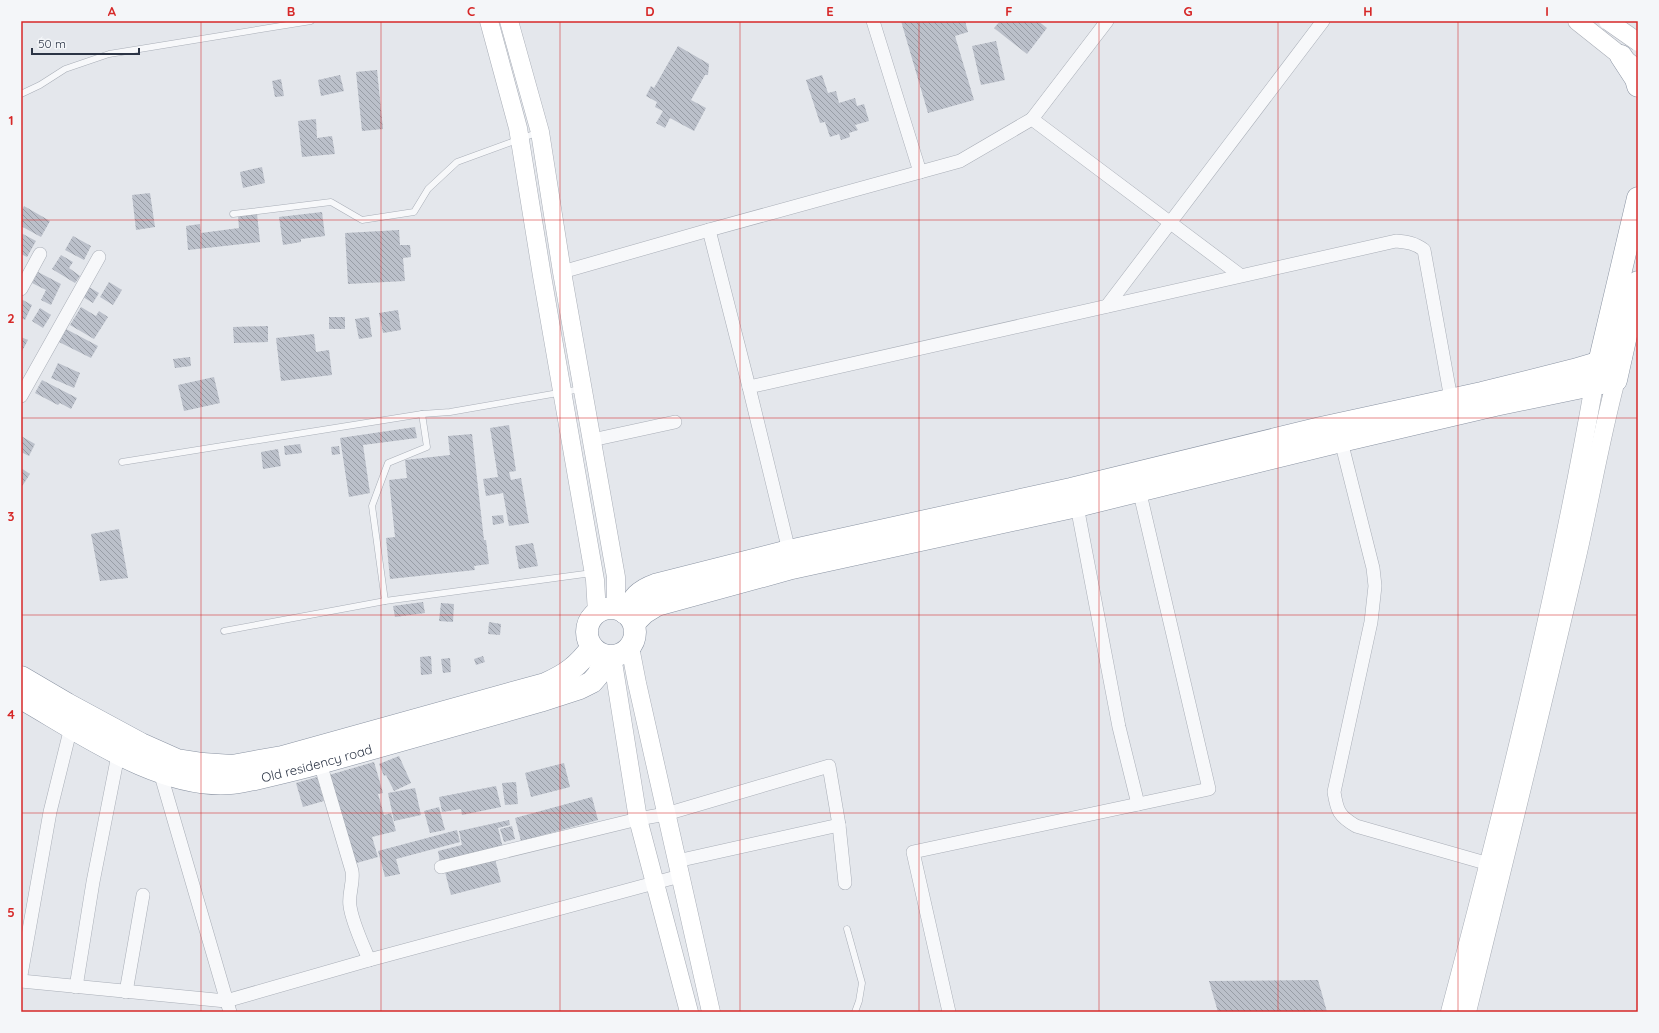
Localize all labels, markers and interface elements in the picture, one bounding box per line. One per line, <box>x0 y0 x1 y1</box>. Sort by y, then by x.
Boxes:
text: A <box>108 3 117 19</box>
text: B <box>287 3 295 19</box>
text: C <box>467 3 475 19</box>
text: D <box>645 3 655 19</box>
text: E <box>826 3 834 19</box>
text: F <box>1005 3 1013 19</box>
text: G <box>1183 3 1193 19</box>
text: H <box>1363 3 1373 19</box>
text: I <box>1545 3 1549 19</box>
scale bar <box>32 30 139 56</box>
text: 50 m <box>38 36 66 51</box>
text: 1 <box>8 112 14 128</box>
text: 2 <box>7 310 15 326</box>
text: 3 <box>8 508 15 524</box>
text: 4 <box>7 706 15 722</box>
street label: Old residency road <box>260 741 374 785</box>
text: 5 <box>7 904 15 920</box>

